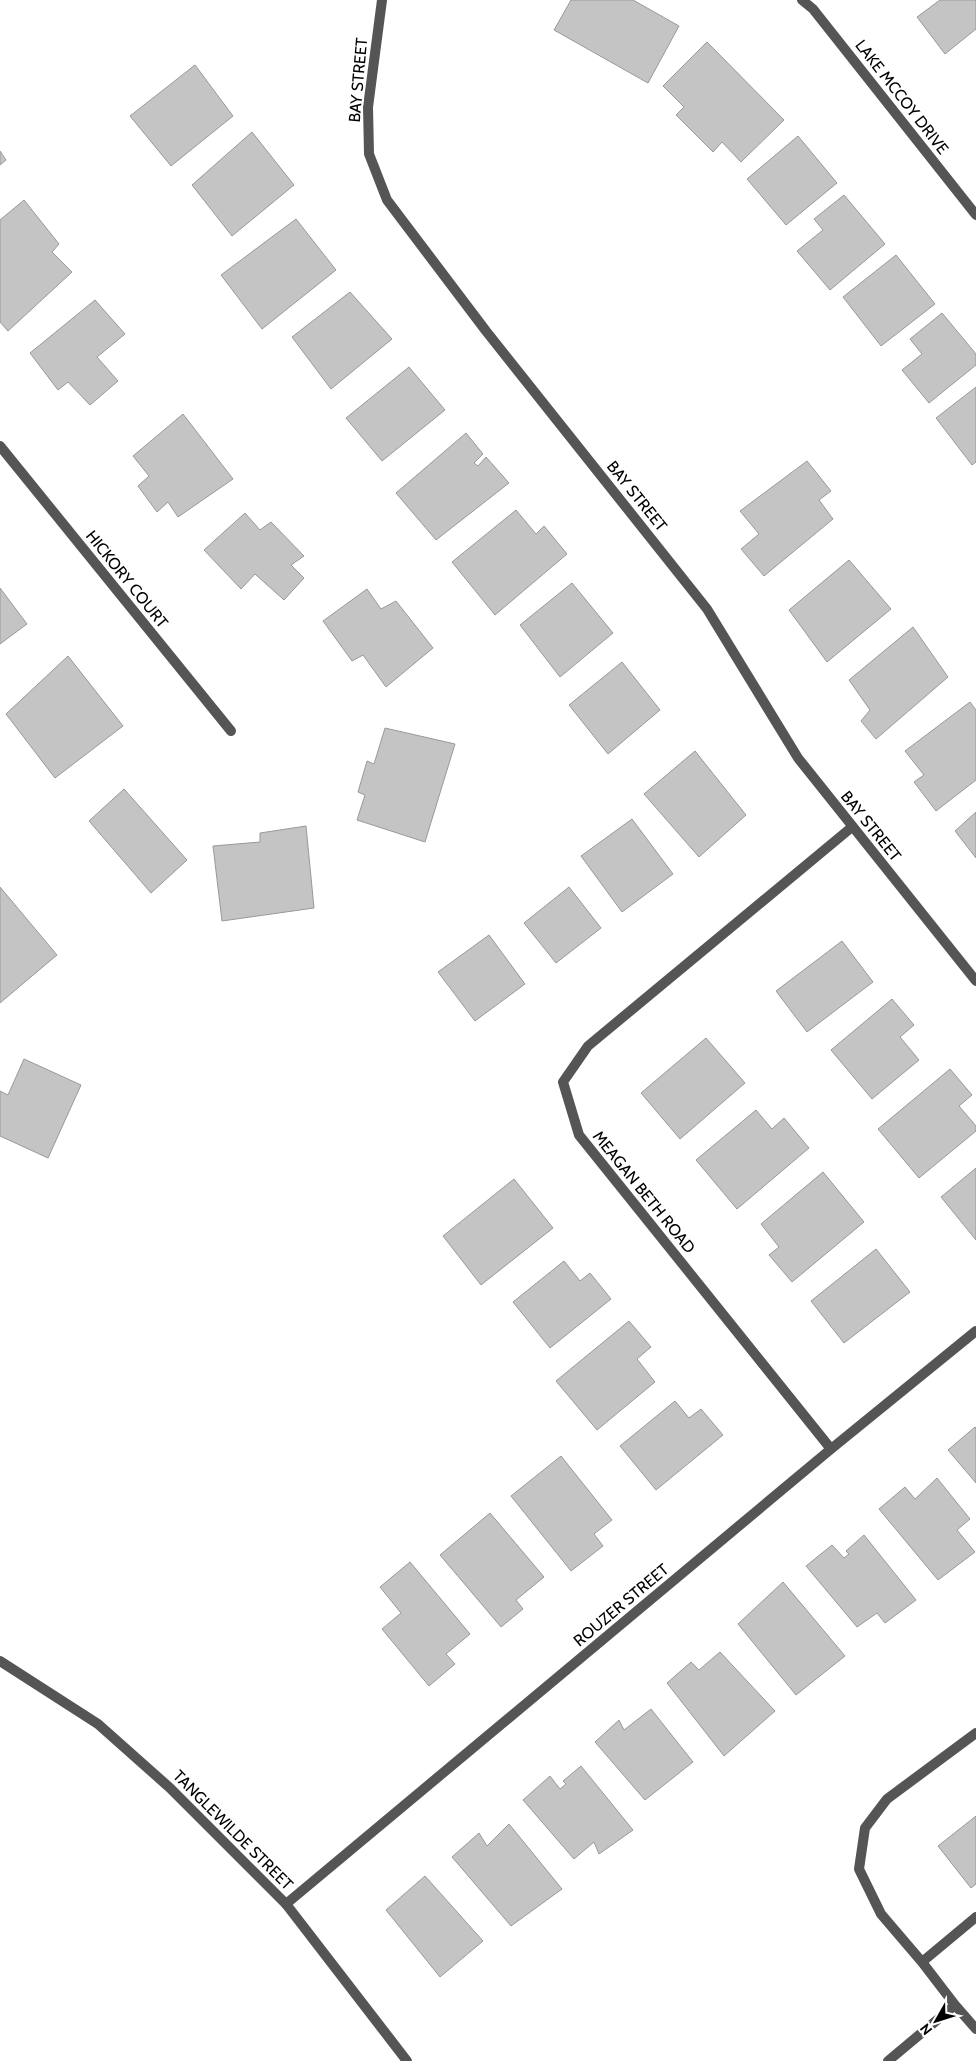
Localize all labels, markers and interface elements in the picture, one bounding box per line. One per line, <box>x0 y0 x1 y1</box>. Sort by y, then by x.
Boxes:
street label: BAY STREET <box>345 36 371 123</box>
street label: LAKE MCCOY DRIVE <box>851 36 953 158</box>
street label: BAY STREET <box>603 457 671 535</box>
street label: HICKORY COURT <box>82 526 172 632</box>
street label: BAY STREET <box>837 787 905 865</box>
street label: MEAGAN BETH ROAD <box>589 1127 699 1257</box>
street label: ROUZER STREET <box>570 1559 673 1650</box>
street label: TANGLEWILDE STREET <box>169 1766 297 1894</box>
north arrow <box>911 1996 961 2046</box>
text: N <box>916 2020 936 2039</box>

